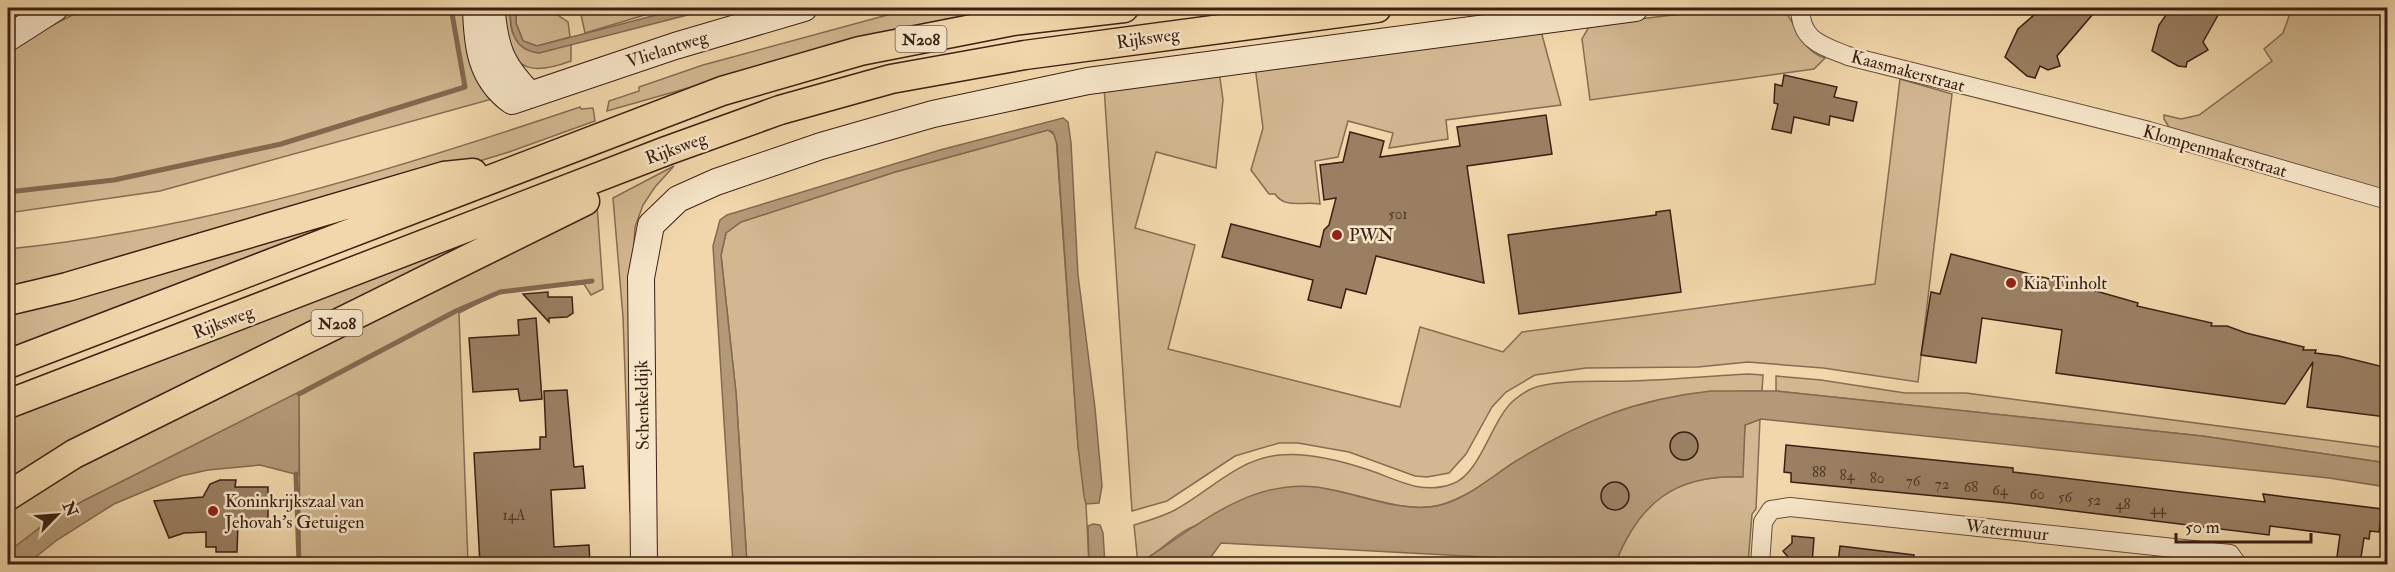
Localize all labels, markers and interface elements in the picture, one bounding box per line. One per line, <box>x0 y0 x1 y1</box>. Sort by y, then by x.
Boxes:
street label: Rijksweg <box>1115 23 1182 54</box>
street label: Vlielantweg <box>623 25 712 73</box>
road number: N208 <box>896 26 946 52</box>
street label: Kaasmakerstraat <box>1848 45 1967 98</box>
street label: Klompenmakerstraat <box>2140 120 2290 183</box>
street label: Rijksweg <box>642 126 711 170</box>
house number: 501 <box>1388 205 1408 224</box>
place label: PWN <box>1349 224 1394 247</box>
marker: PWN <box>1330 228 1344 242</box>
place label: Kia Tinholt <box>2023 272 2107 295</box>
marker: Kia Tinholt <box>2004 276 2018 290</box>
street label: Rijksweg <box>189 300 258 345</box>
road number: N208 <box>312 310 362 336</box>
street label: Schenkeldijk <box>630 359 655 450</box>
house number: 88 <box>1812 463 1826 482</box>
house number: 84 <box>1839 466 1855 485</box>
house number: 80 <box>1870 469 1884 488</box>
house number: 76 <box>1906 472 1922 491</box>
house number: 72 <box>1935 475 1950 494</box>
house number: 68 <box>1964 478 1978 497</box>
house number: 64 <box>1992 481 2009 500</box>
north arrow <box>27 485 87 545</box>
house number: 60 <box>2029 485 2045 504</box>
house number: 56 <box>2058 488 2073 507</box>
place label: Koninkrijkszaal van Jehovah's Getuigen <box>224 490 364 534</box>
house number: 52 <box>2087 491 2101 510</box>
house number: 48 <box>2115 495 2131 514</box>
text: N <box>57 497 82 520</box>
house number: 44 <box>2150 500 2167 519</box>
marker: Koninkrijkszaal van Jehovah's Getuigen <box>206 504 220 518</box>
house number: 14A <box>503 506 526 525</box>
scale bar <box>2176 506 2311 544</box>
street label: Watermuur <box>1963 515 2050 546</box>
text: 50 m <box>2185 516 2220 539</box>

